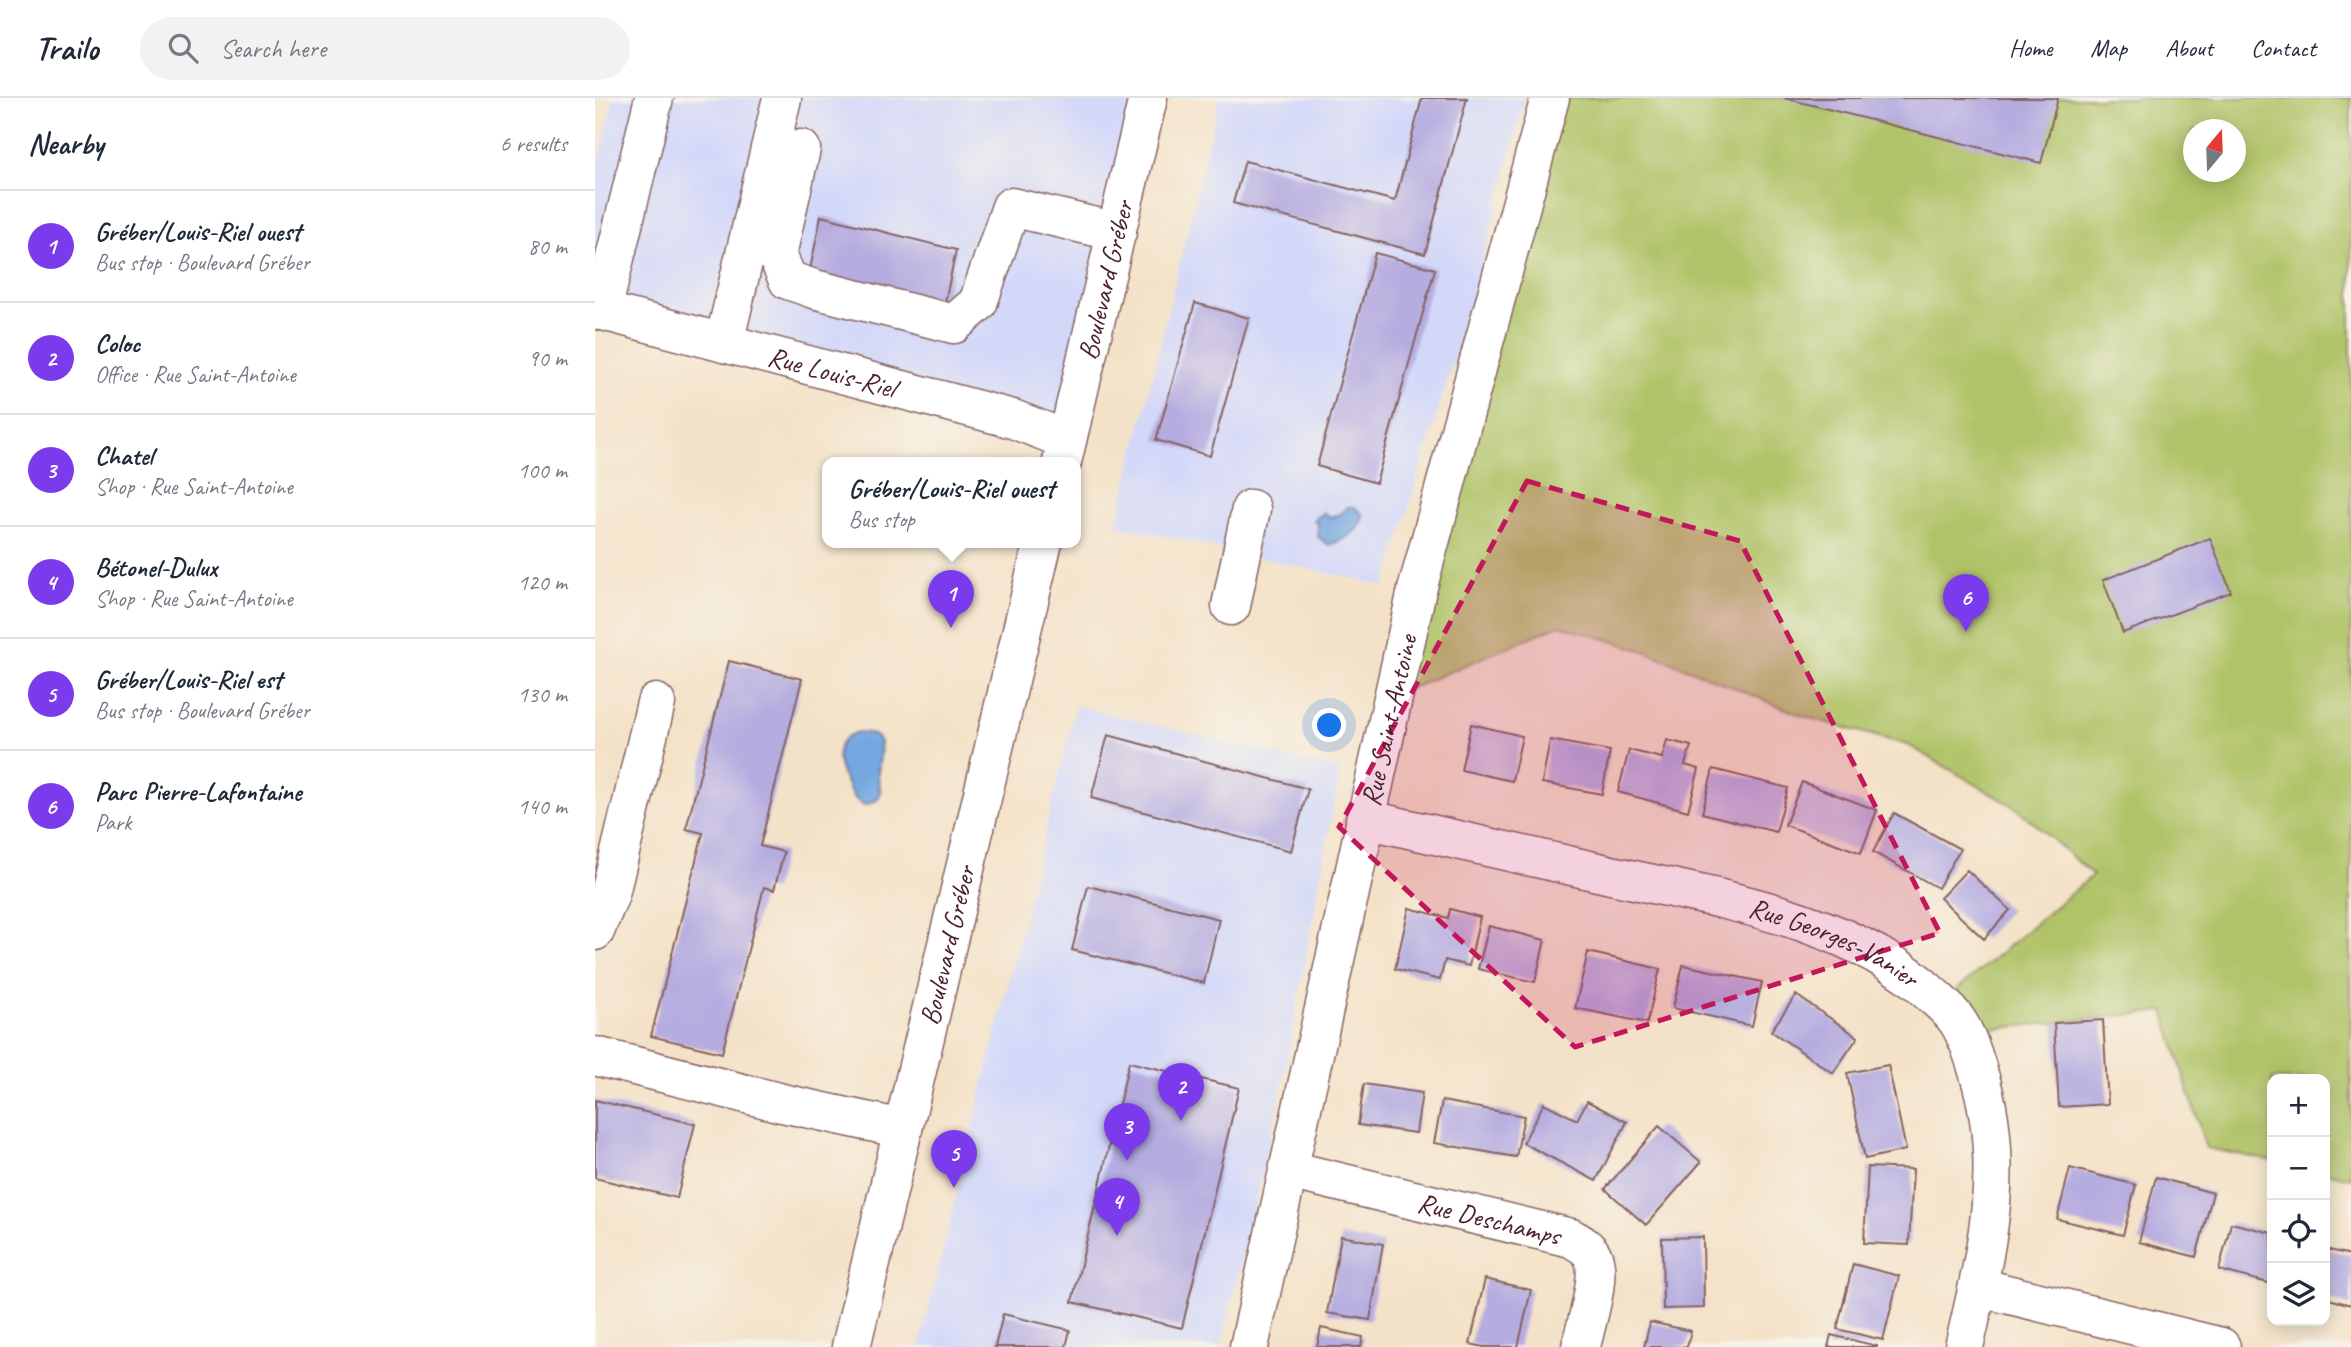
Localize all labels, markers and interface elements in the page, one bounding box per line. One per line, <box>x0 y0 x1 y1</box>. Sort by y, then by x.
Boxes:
search box <box>140 17 630 80</box>
text: Trailo <box>35 27 98 69</box>
icon: search <box>164 29 202 67</box>
text: Search here <box>220 32 326 65</box>
text: Home <box>2009 33 2052 63</box>
text: Map <box>2090 33 2127 63</box>
text: About <box>2165 33 2213 63</box>
text: Contact <box>2251 33 2316 63</box>
north arrow <box>2183 119 2246 182</box>
text: Nearby <box>28 125 104 163</box>
text: 6 results <box>500 129 567 158</box>
street label: Boulevard Gréber <box>1069 195 1141 363</box>
text: Gréber/Louis-Riel ouest <box>95 215 301 248</box>
text: 1 <box>46 232 56 261</box>
text: 80 m <box>528 232 567 261</box>
text: Bus stop · Boulevard Gréber <box>95 248 310 277</box>
text: Coloc <box>95 327 140 360</box>
street label: Rue Louis-Riel <box>764 338 905 406</box>
text: 2 <box>46 344 56 373</box>
text: 90 m <box>528 344 567 373</box>
text: Office · Rue Saint-Antoine <box>95 360 296 389</box>
text: Chatel <box>95 439 153 472</box>
text: 3 <box>46 456 56 485</box>
text: 100 m <box>518 456 567 485</box>
popup <box>822 457 1081 548</box>
text: Shop · Rue Saint-Antoine <box>95 472 293 501</box>
text: Gréber/Louis-Riel ouest <box>849 472 1054 505</box>
text: Bus stop <box>849 505 915 534</box>
text: Bétonel-Dulux <box>95 551 217 584</box>
text: 4 <box>46 568 56 597</box>
text: 120 m <box>518 568 567 597</box>
pin: 1 <box>928 570 974 628</box>
pin: 6 <box>1943 574 1989 632</box>
text: Shop · Rue Saint-Antoine <box>95 584 293 613</box>
street label: Rue Saint-Antoine <box>1352 629 1424 809</box>
text: Gréber/Louis-Riel est <box>95 663 282 696</box>
text: 5 <box>46 680 56 709</box>
text: 130 m <box>518 680 567 709</box>
text: Bus stop · Boulevard Gréber <box>95 696 310 725</box>
your location <box>1312 708 1346 742</box>
text: Parc Pierre-Lafontaine <box>95 775 302 808</box>
text: 6 <box>46 792 56 821</box>
text: 140 m <box>518 792 567 821</box>
text: Park <box>95 808 131 837</box>
street label: Boulevard Gréber <box>911 860 983 1028</box>
street label: Rue Georges-Vanier <box>1745 889 1928 996</box>
pin: 2 <box>1158 1063 1204 1121</box>
map controls <box>2267 1074 2330 1326</box>
button: + <box>2267 1074 2330 1137</box>
pin: 3 <box>1104 1103 1150 1161</box>
pin: 5 <box>931 1130 977 1188</box>
button: − <box>2267 1137 2330 1200</box>
pin: 4 <box>1094 1178 1140 1236</box>
street label: Rue Deschamps <box>1414 1184 1567 1253</box>
button: locate <box>2267 1200 2330 1263</box>
button: layers <box>2267 1263 2330 1326</box>

